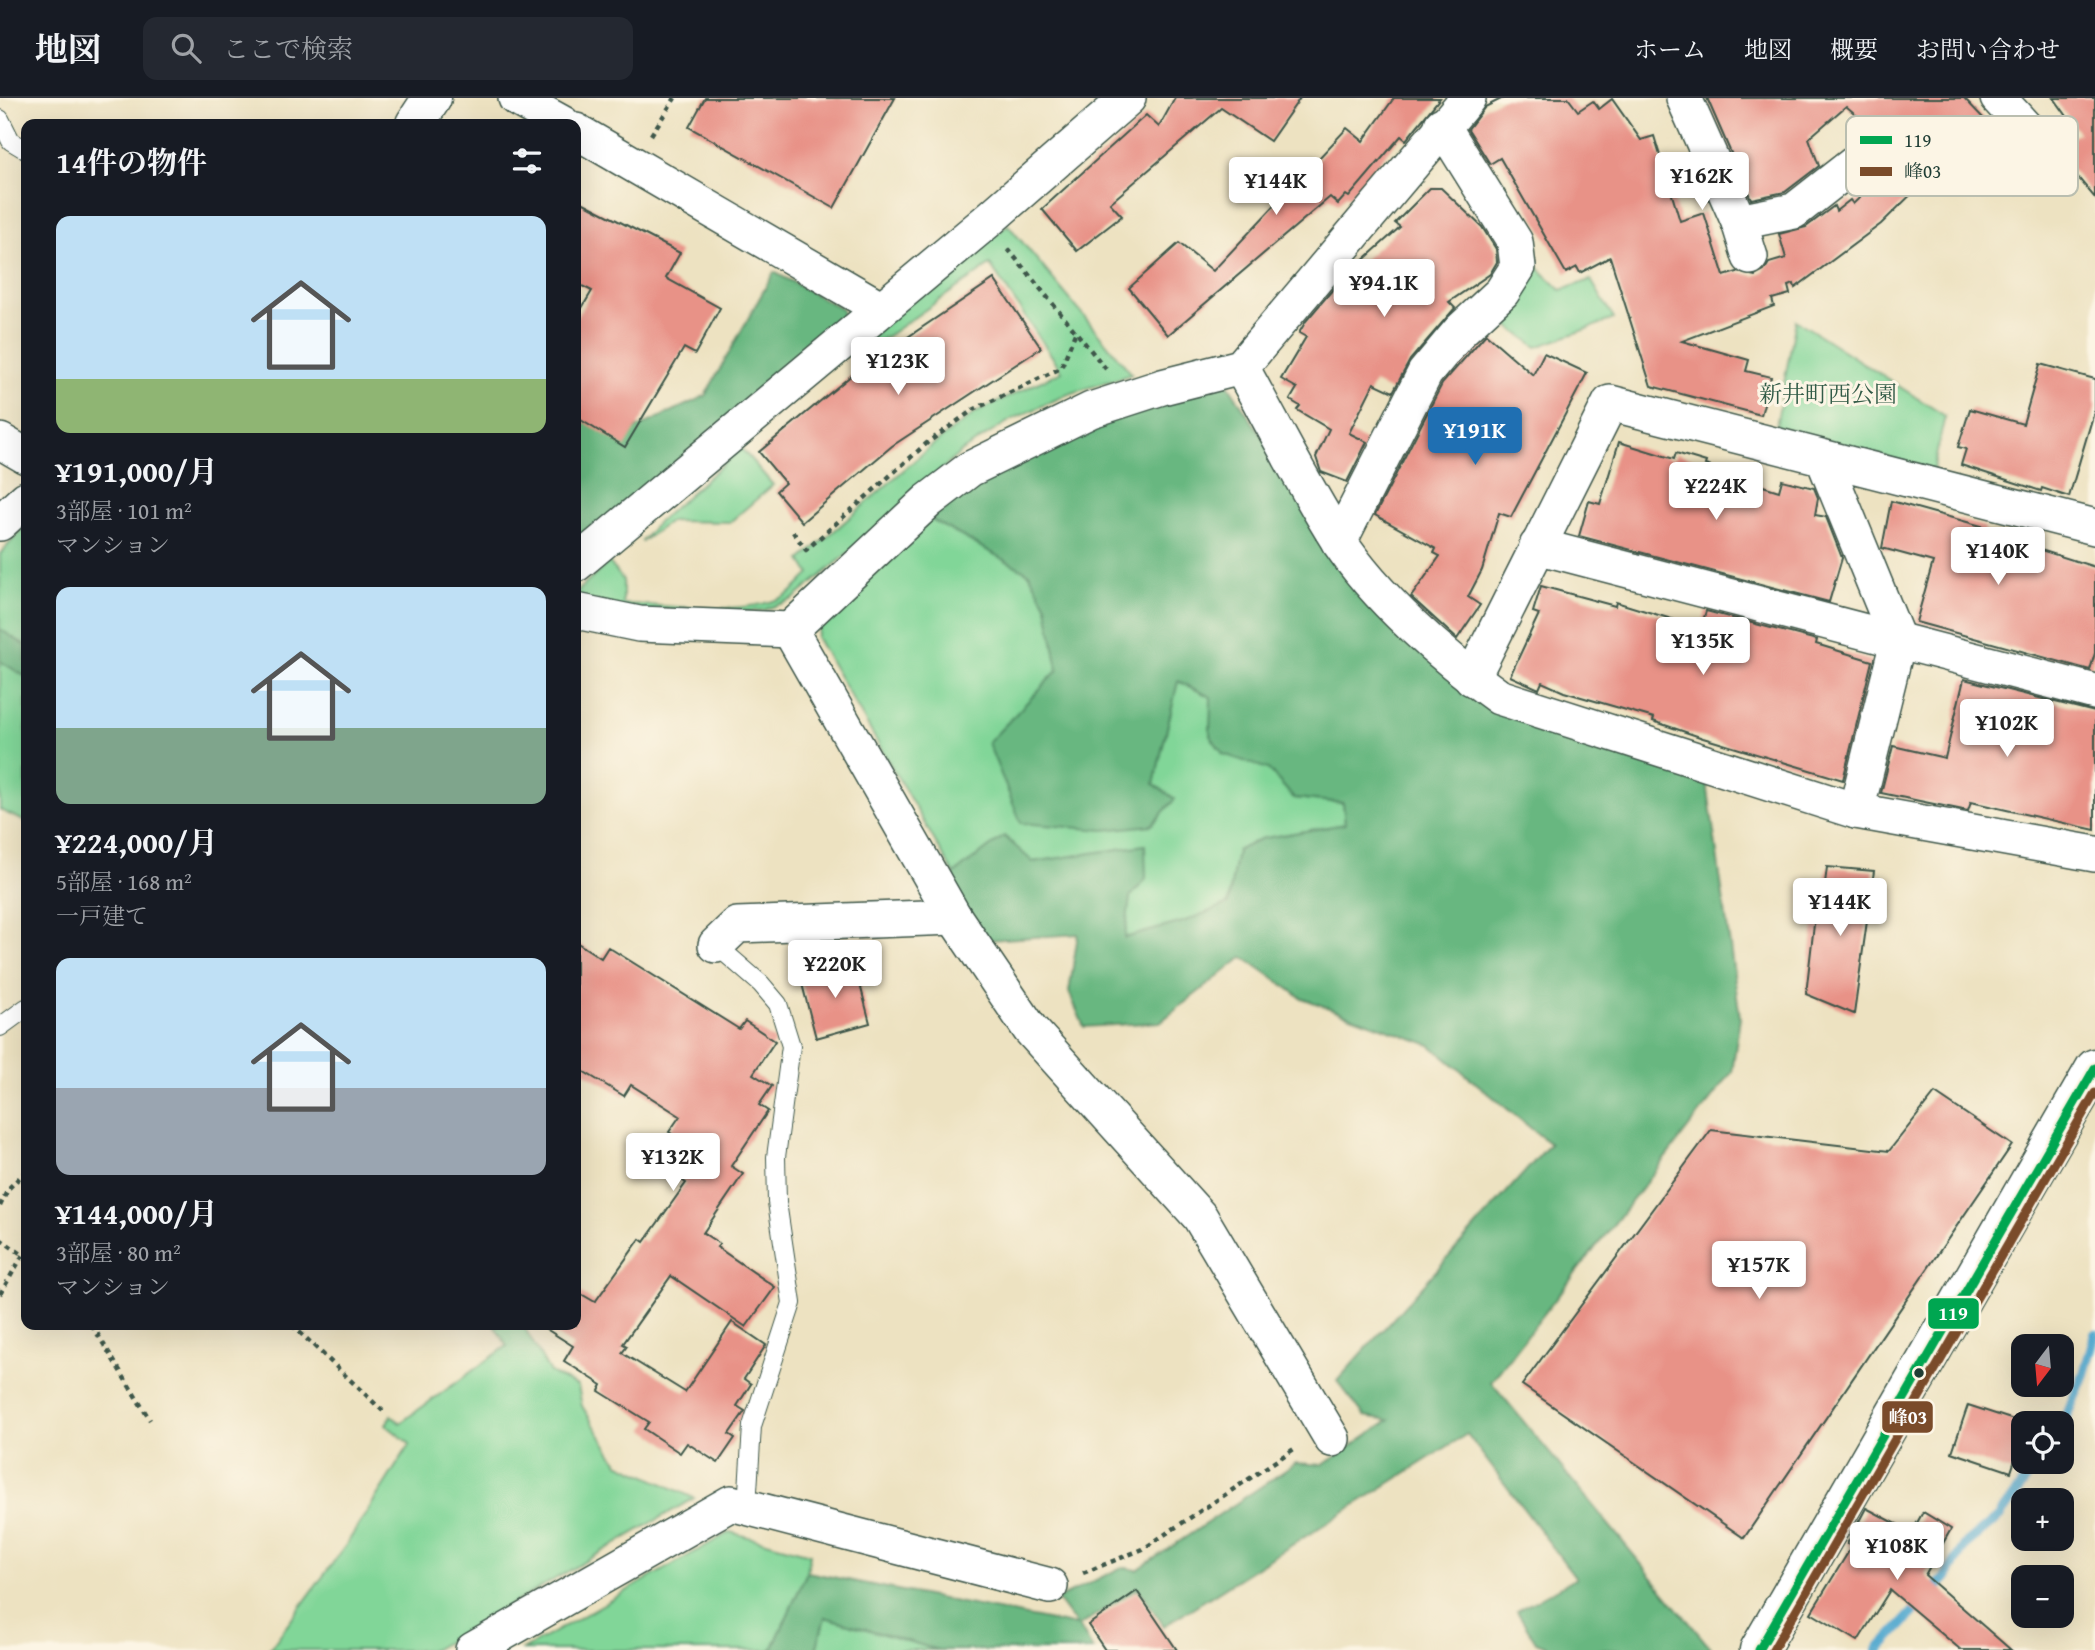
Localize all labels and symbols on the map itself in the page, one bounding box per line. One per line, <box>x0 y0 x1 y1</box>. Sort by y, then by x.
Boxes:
legend <box>1846 116 2078 196</box>
text: 119 <box>1904 126 1931 154</box>
pin: ¥162K <box>1653 152 1751 212</box>
text: 峰03 <box>1904 157 1941 185</box>
pin: ¥144K <box>1227 158 1325 217</box>
pin: ¥94.1K <box>1327 260 1441 319</box>
pin: ¥123K <box>849 338 947 397</box>
park label: 新井町西公園 <box>1759 377 1897 410</box>
pin: ¥191K <box>1426 408 1524 467</box>
pin: ¥224K <box>1667 462 1765 522</box>
pin: ¥140K <box>1949 528 2047 587</box>
pin: ¥135K <box>1654 618 1752 677</box>
pin: ¥102K <box>1958 700 2056 759</box>
pin: ¥144K <box>1791 878 1889 938</box>
pin: ¥220K <box>786 940 884 1000</box>
pin: ¥132K <box>624 1134 722 1193</box>
pin: ¥157K <box>1710 1242 1808 1301</box>
line badge: 119 <box>1927 1297 1980 1330</box>
text: 119 <box>1938 1299 1968 1327</box>
north arrow <box>2011 1334 2074 1396</box>
unlabelled marker <box>1912 1366 1926 1380</box>
line badge: 峰03 <box>1881 1400 1934 1434</box>
text: 峰03 <box>1889 1403 1927 1431</box>
pin: ¥108K <box>1848 1522 1946 1582</box>

